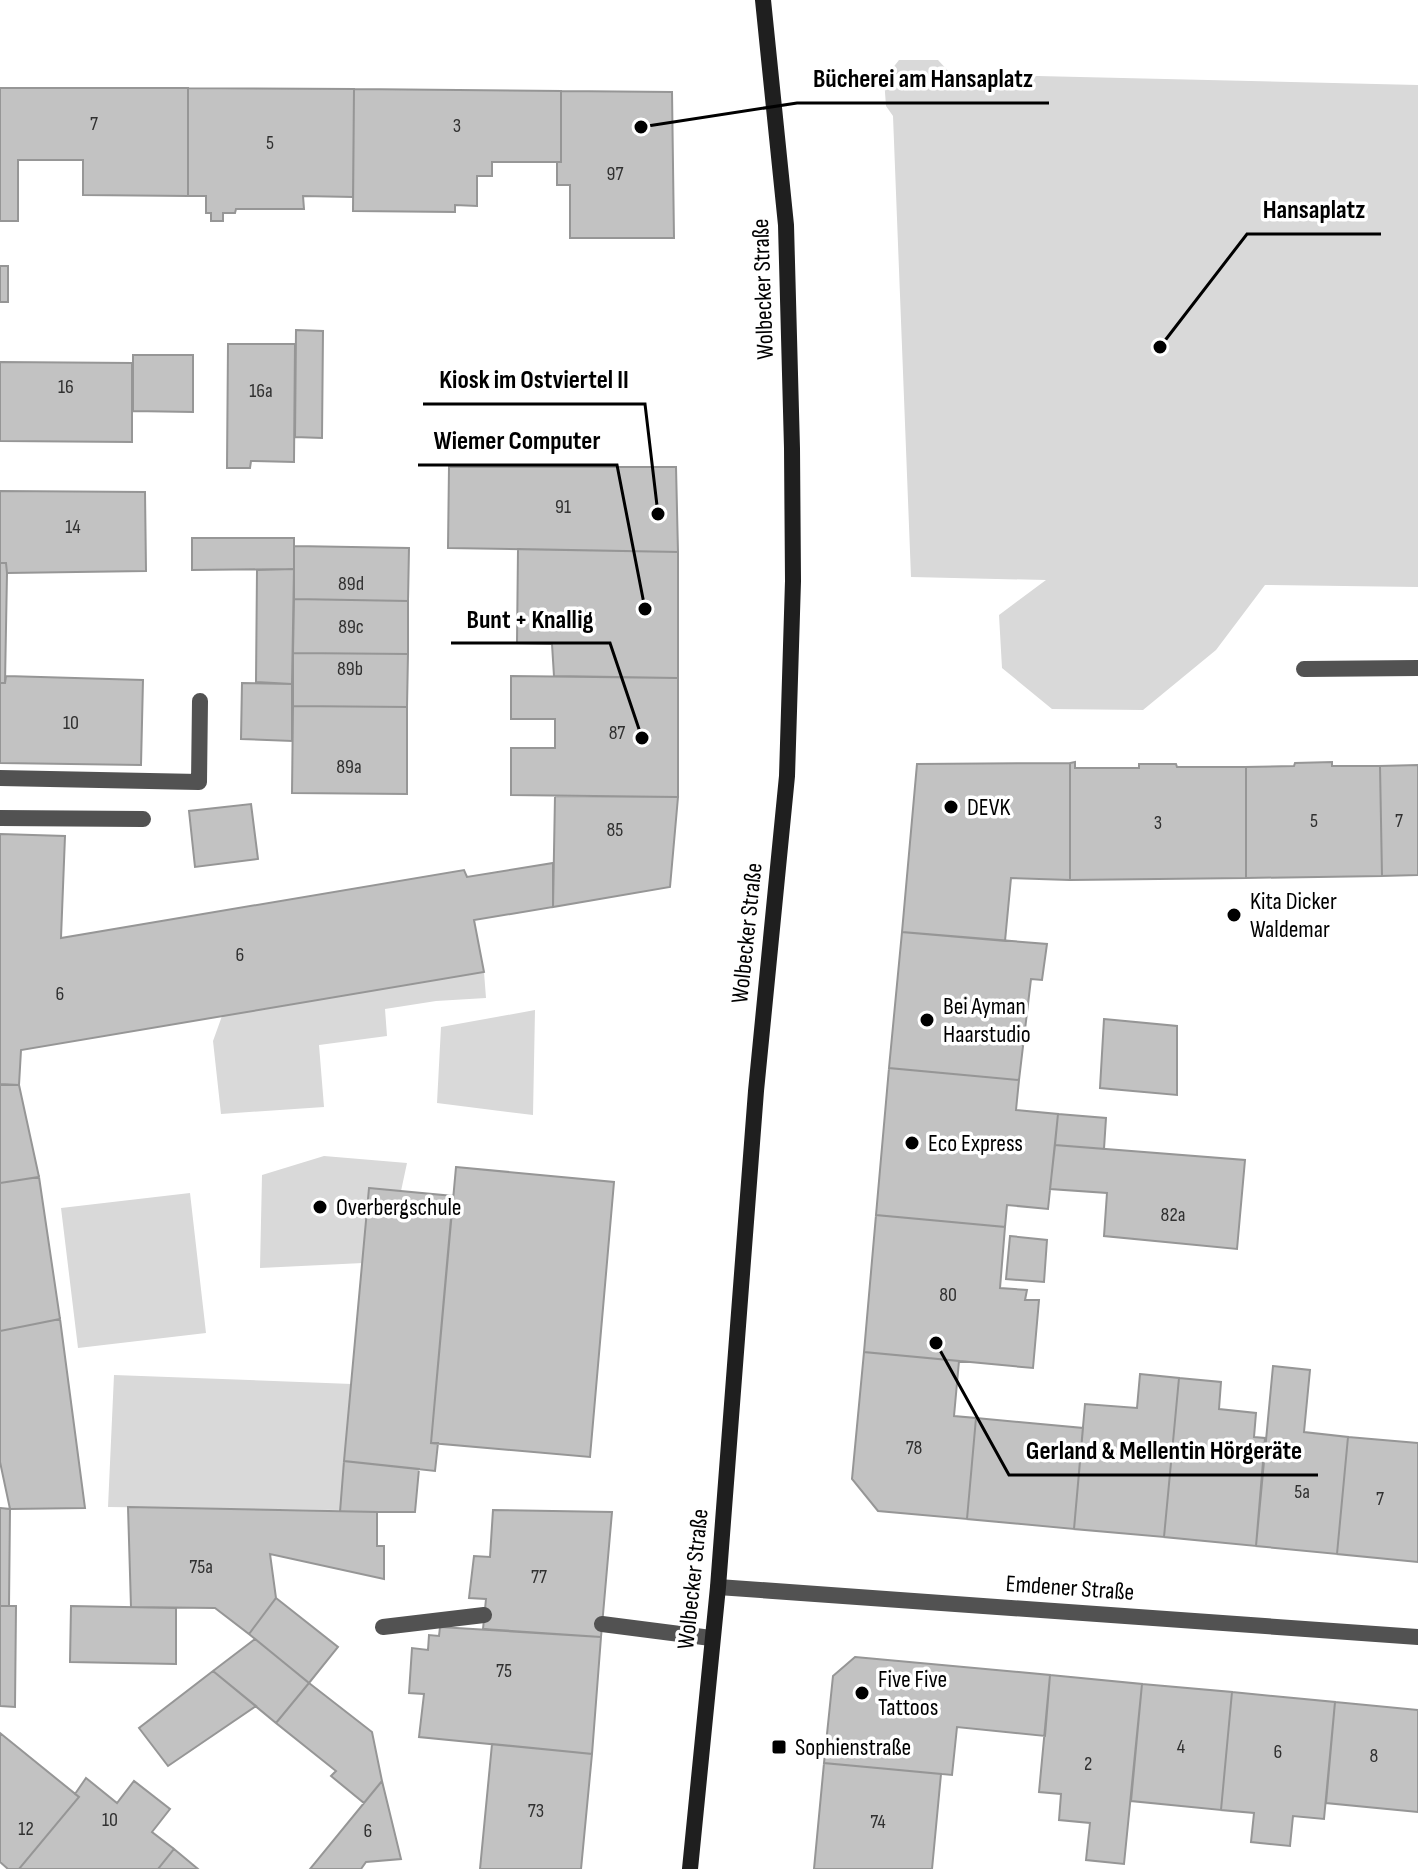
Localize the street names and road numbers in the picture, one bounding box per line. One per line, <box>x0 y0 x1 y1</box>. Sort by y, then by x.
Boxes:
street label: Wolbecker Straße <box>746 218 780 360</box>
street label: Wolbecker Straße <box>725 861 769 1005</box>
street label: Wolbecker Straße <box>671 1507 715 1651</box>
street label: Emdener Straße <box>1005 1569 1135 1607</box>

